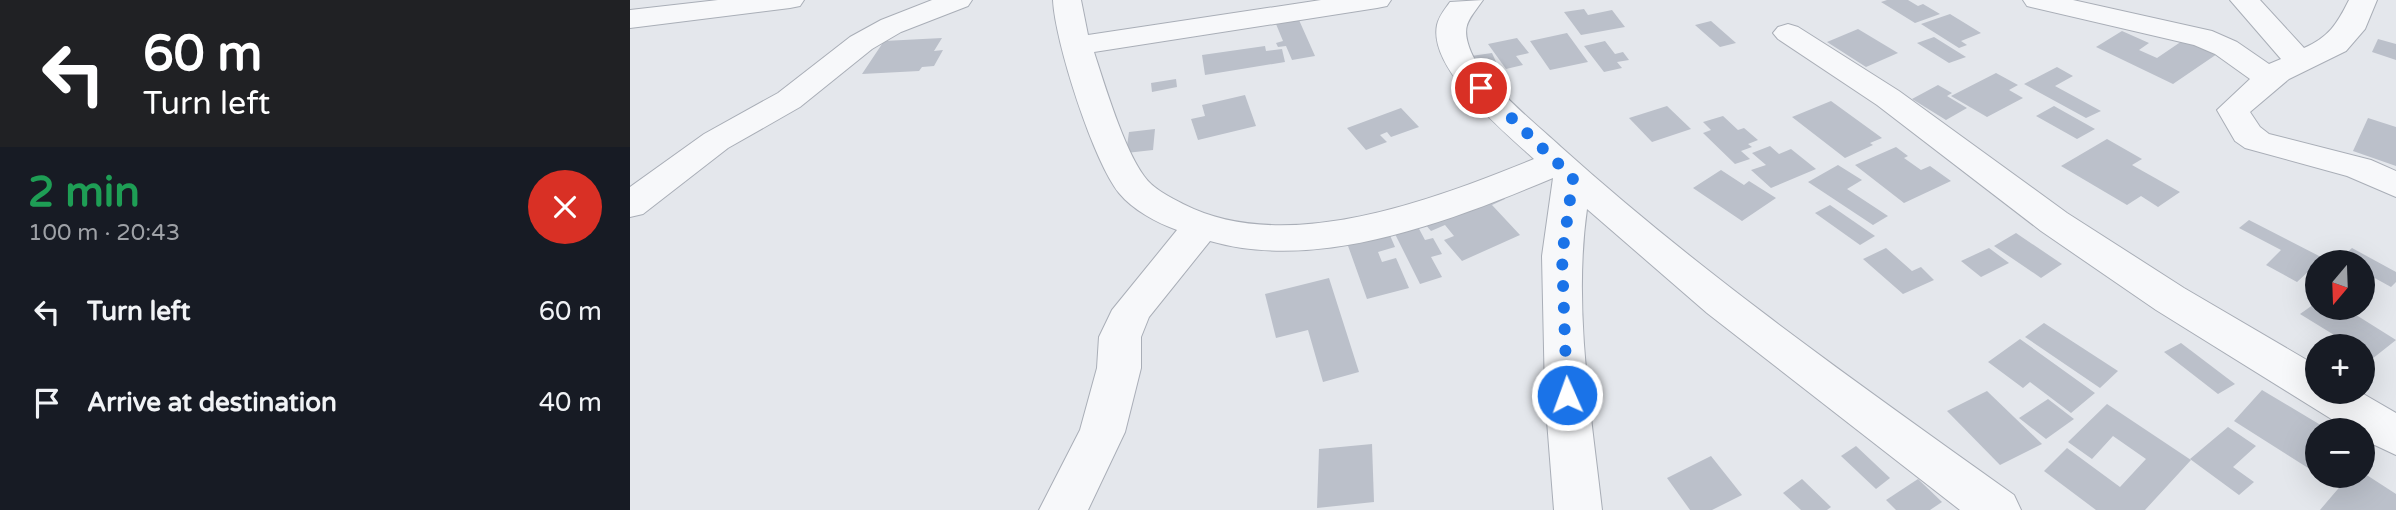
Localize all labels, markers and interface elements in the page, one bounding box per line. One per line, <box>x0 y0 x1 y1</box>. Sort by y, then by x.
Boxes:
text: 60 m <box>143 25 262 84</box>
icon: left <box>28 28 119 119</box>
pin <box>1451 58 1511 118</box>
icon: arrive <box>1462 69 1500 107</box>
text: Turn left <box>143 85 270 123</box>
text: 2 min <box>28 167 140 218</box>
button: close <box>528 170 602 244</box>
text: 100 m · 20:43 <box>28 219 180 247</box>
north arrow <box>2305 250 2375 320</box>
map controls <box>2305 250 2375 488</box>
icon: left <box>28 293 66 331</box>
text: Turn left <box>87 296 190 327</box>
text: 60 m <box>539 296 602 327</box>
button: + <box>2305 334 2375 404</box>
position arrow <box>1530 358 1604 432</box>
icon: arrive <box>28 384 66 422</box>
text: Arrive at destination <box>87 387 337 418</box>
text: 40 m <box>539 387 602 418</box>
button: − <box>2305 418 2375 488</box>

